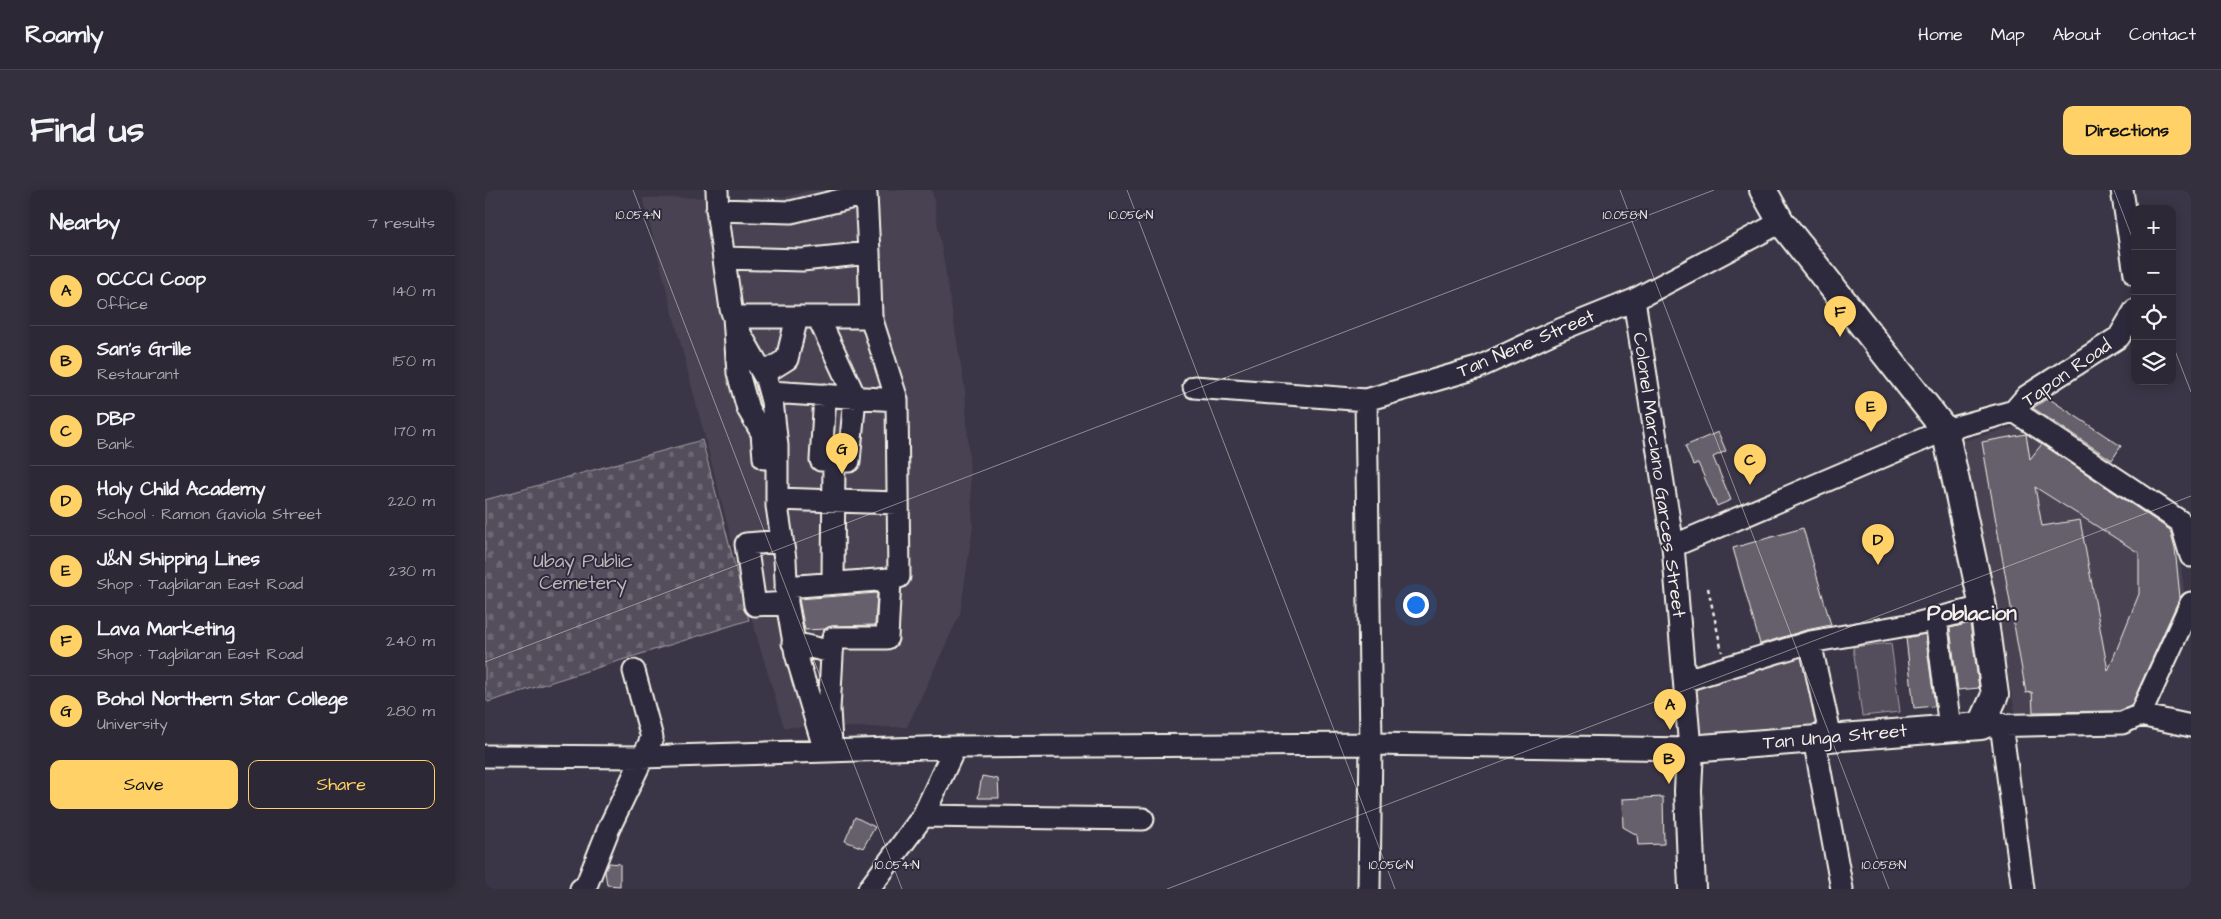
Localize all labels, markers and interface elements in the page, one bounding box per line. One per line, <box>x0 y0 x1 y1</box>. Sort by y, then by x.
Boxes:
text: Roamly <box>25 18 103 52</box>
text: Home <box>1918 22 1963 47</box>
text: Map <box>1991 22 2025 47</box>
text: About <box>2053 22 2101 47</box>
text: Contact <box>2129 22 2196 47</box>
text: Find us <box>30 106 144 155</box>
button: Directions <box>2063 106 2191 155</box>
map controls <box>2131 205 2176 385</box>
button: + <box>2131 205 2176 250</box>
text: 10.054°N <box>615 207 661 224</box>
text: 10.056°N <box>1109 207 1154 224</box>
text: 10.058°N <box>1603 207 1648 224</box>
text: Nearby <box>50 208 120 237</box>
text: 7 results <box>368 212 435 234</box>
button: − <box>2131 250 2176 295</box>
text: OCCCI Coop <box>97 266 206 293</box>
text: A <box>61 280 71 302</box>
text: 140 m <box>393 280 435 302</box>
text: Office <box>97 293 148 315</box>
button: locate <box>2131 295 2176 340</box>
pin: F <box>1824 296 1856 337</box>
street label: Tan Nene Street <box>1453 303 1599 385</box>
street label: Colonel Marciano Garces Street <box>1626 331 1692 620</box>
street label: Tapon Road <box>2017 332 2117 414</box>
text: San's Grille <box>97 336 191 363</box>
button: layers <box>2131 340 2176 385</box>
text: B <box>60 350 72 372</box>
text: 150 m <box>393 350 435 372</box>
text: Restaurant <box>97 363 179 385</box>
pin: E <box>1855 391 1887 432</box>
text: DBP <box>97 406 135 433</box>
text: C <box>60 420 72 442</box>
text: 170 m <box>394 420 435 442</box>
text: Bank <box>97 433 134 455</box>
pin: G <box>826 433 858 474</box>
pin: C <box>1734 444 1766 485</box>
text: Holy Child Academy <box>97 476 265 503</box>
text: D <box>61 490 71 512</box>
text: 220 m <box>388 490 435 512</box>
text: School · Ramon Gaviola Street <box>97 503 322 525</box>
pin: D <box>1862 524 1894 565</box>
text: J&N Shipping Lines <box>97 546 260 573</box>
park label: Ubay Public Cemetery <box>533 548 633 598</box>
text: E <box>61 560 71 582</box>
text: 230 m <box>389 560 435 582</box>
text: Shop · Tagbilaran East Road <box>97 573 303 595</box>
your location <box>1403 592 1429 618</box>
district label: Poblacion <box>1927 599 2017 628</box>
text: Lava Marketing <box>97 616 235 643</box>
text: F <box>60 630 72 652</box>
text: 240 m <box>386 630 435 652</box>
text: Shop · Tagbilaran East Road <box>97 643 303 665</box>
text: Bohol Northern Star College <box>97 686 348 713</box>
pin: A <box>1654 689 1686 730</box>
text: G <box>60 700 72 722</box>
text: 280 m <box>387 700 435 722</box>
text: University <box>97 713 168 735</box>
street label: Tan Unga Street <box>1762 717 1909 758</box>
pin: B <box>1653 743 1685 784</box>
button: Save <box>50 760 238 809</box>
button: Share <box>248 760 435 809</box>
text: 10.054°N <box>874 857 920 874</box>
text: 10.056°N <box>1369 857 1414 874</box>
text: 10.058°N <box>1862 857 1907 874</box>

